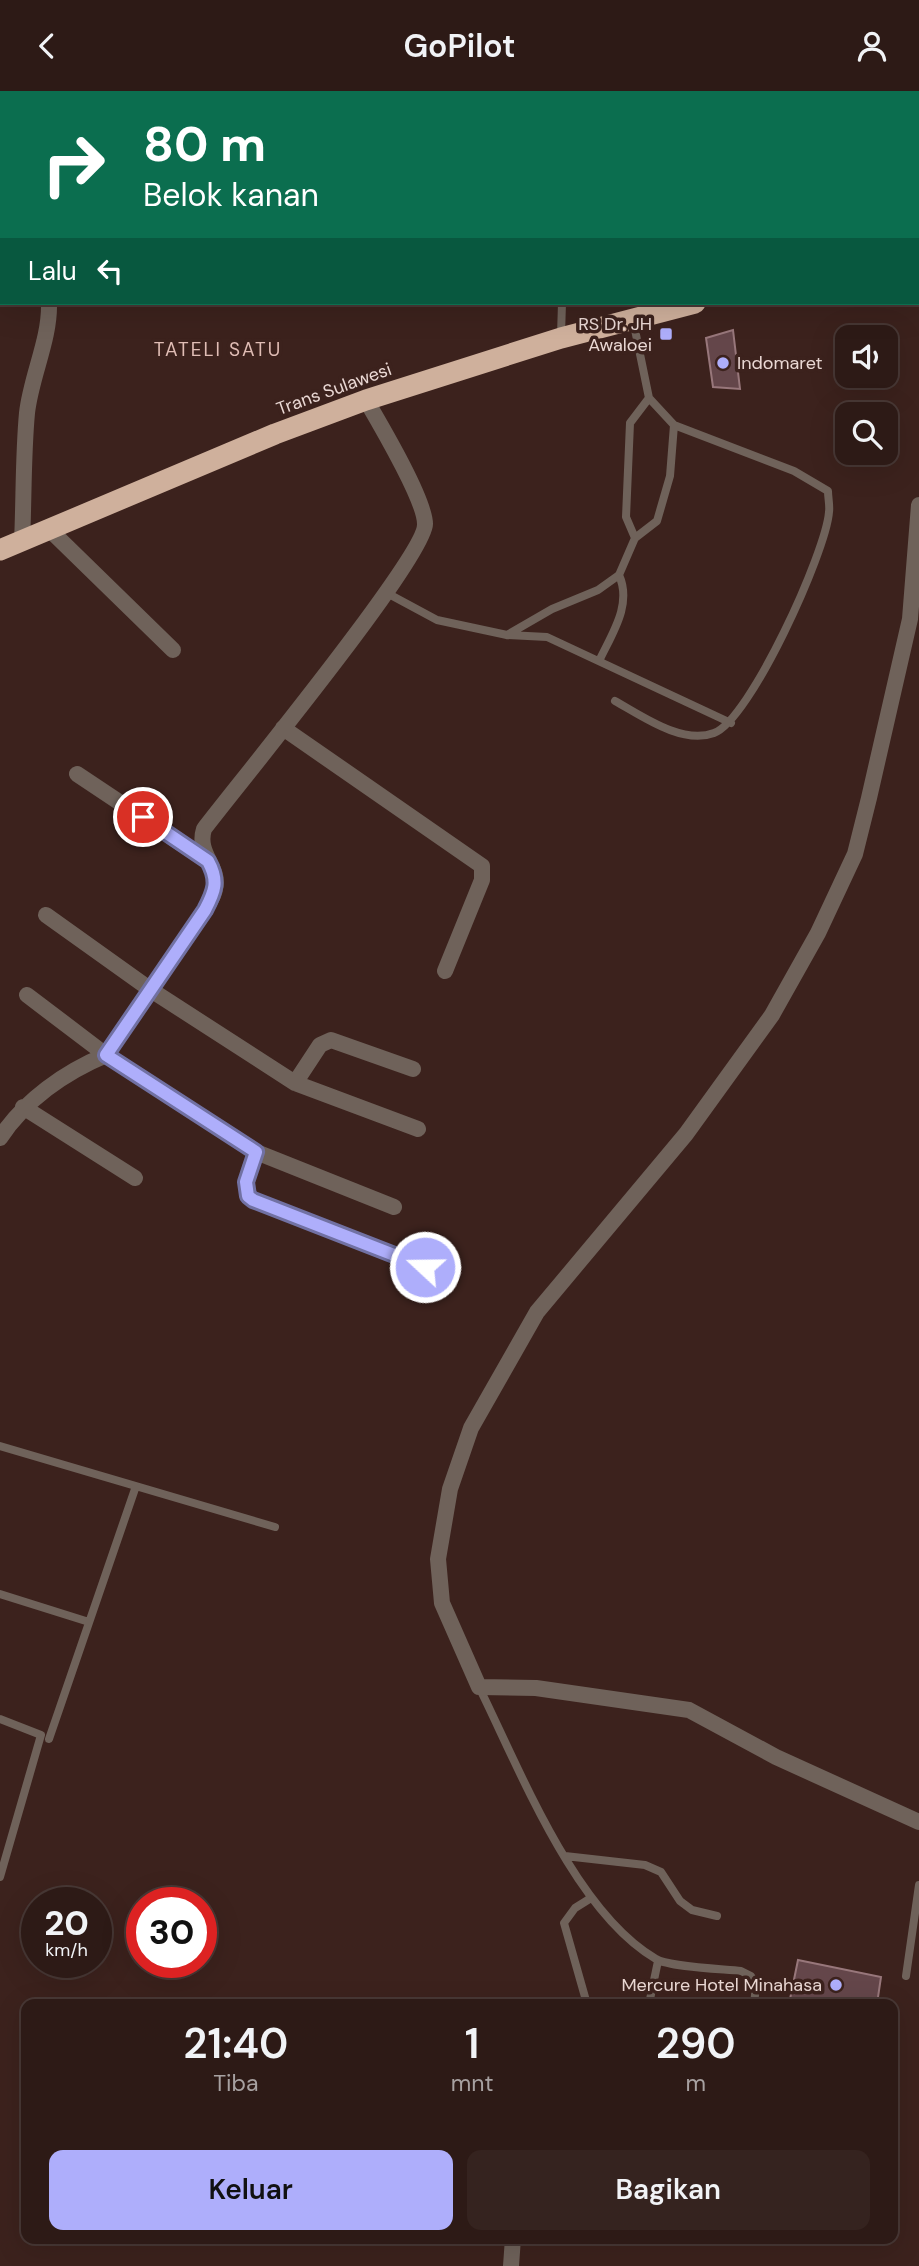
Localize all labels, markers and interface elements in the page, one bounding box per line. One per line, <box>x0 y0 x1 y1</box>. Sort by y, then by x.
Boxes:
text: GoPilot <box>403 25 516 67</box>
icon: back <box>28 27 66 65</box>
icon: person <box>853 27 891 65</box>
text: 80 m <box>143 112 266 176</box>
icon: right <box>28 119 119 210</box>
text: Belok kanan <box>143 174 319 216</box>
icon: left <box>91 252 129 290</box>
text: Lalu <box>28 254 77 288</box>
place label: RS Dr. JH Awaloei <box>578 312 652 357</box>
map controls <box>835 325 898 465</box>
button: sound <box>835 325 898 388</box>
marker: RS Dr. JH Awaloei <box>658 326 674 342</box>
district label: TATELI SATU <box>154 337 282 362</box>
place label: Indomaret <box>737 351 823 375</box>
marker: Indomaret <box>715 355 731 371</box>
street label: Trans Sulawesi <box>273 357 395 421</box>
button: search <box>835 402 898 465</box>
pin <box>113 787 173 847</box>
icon: arrive <box>124 798 162 836</box>
position arrow <box>388 1230 462 1304</box>
speed limit sign: 30 <box>126 1887 217 1978</box>
text: 20 <box>44 1900 89 1946</box>
text: km/h <box>45 1938 88 1962</box>
place label: Mercure Hotel Minahasa <box>621 1973 822 1997</box>
marker: Mercure Hotel Minahasa <box>828 1977 844 1993</box>
text: 21:40 <box>183 2016 288 2071</box>
text: 1 <box>465 2016 479 2071</box>
text: 290 <box>656 2016 736 2071</box>
text: Tiba <box>213 2068 259 2098</box>
text: mnt <box>451 2068 493 2098</box>
text: m <box>685 2068 706 2098</box>
button: Keluar <box>49 2150 453 2230</box>
button: Bagikan <box>467 2150 870 2230</box>

